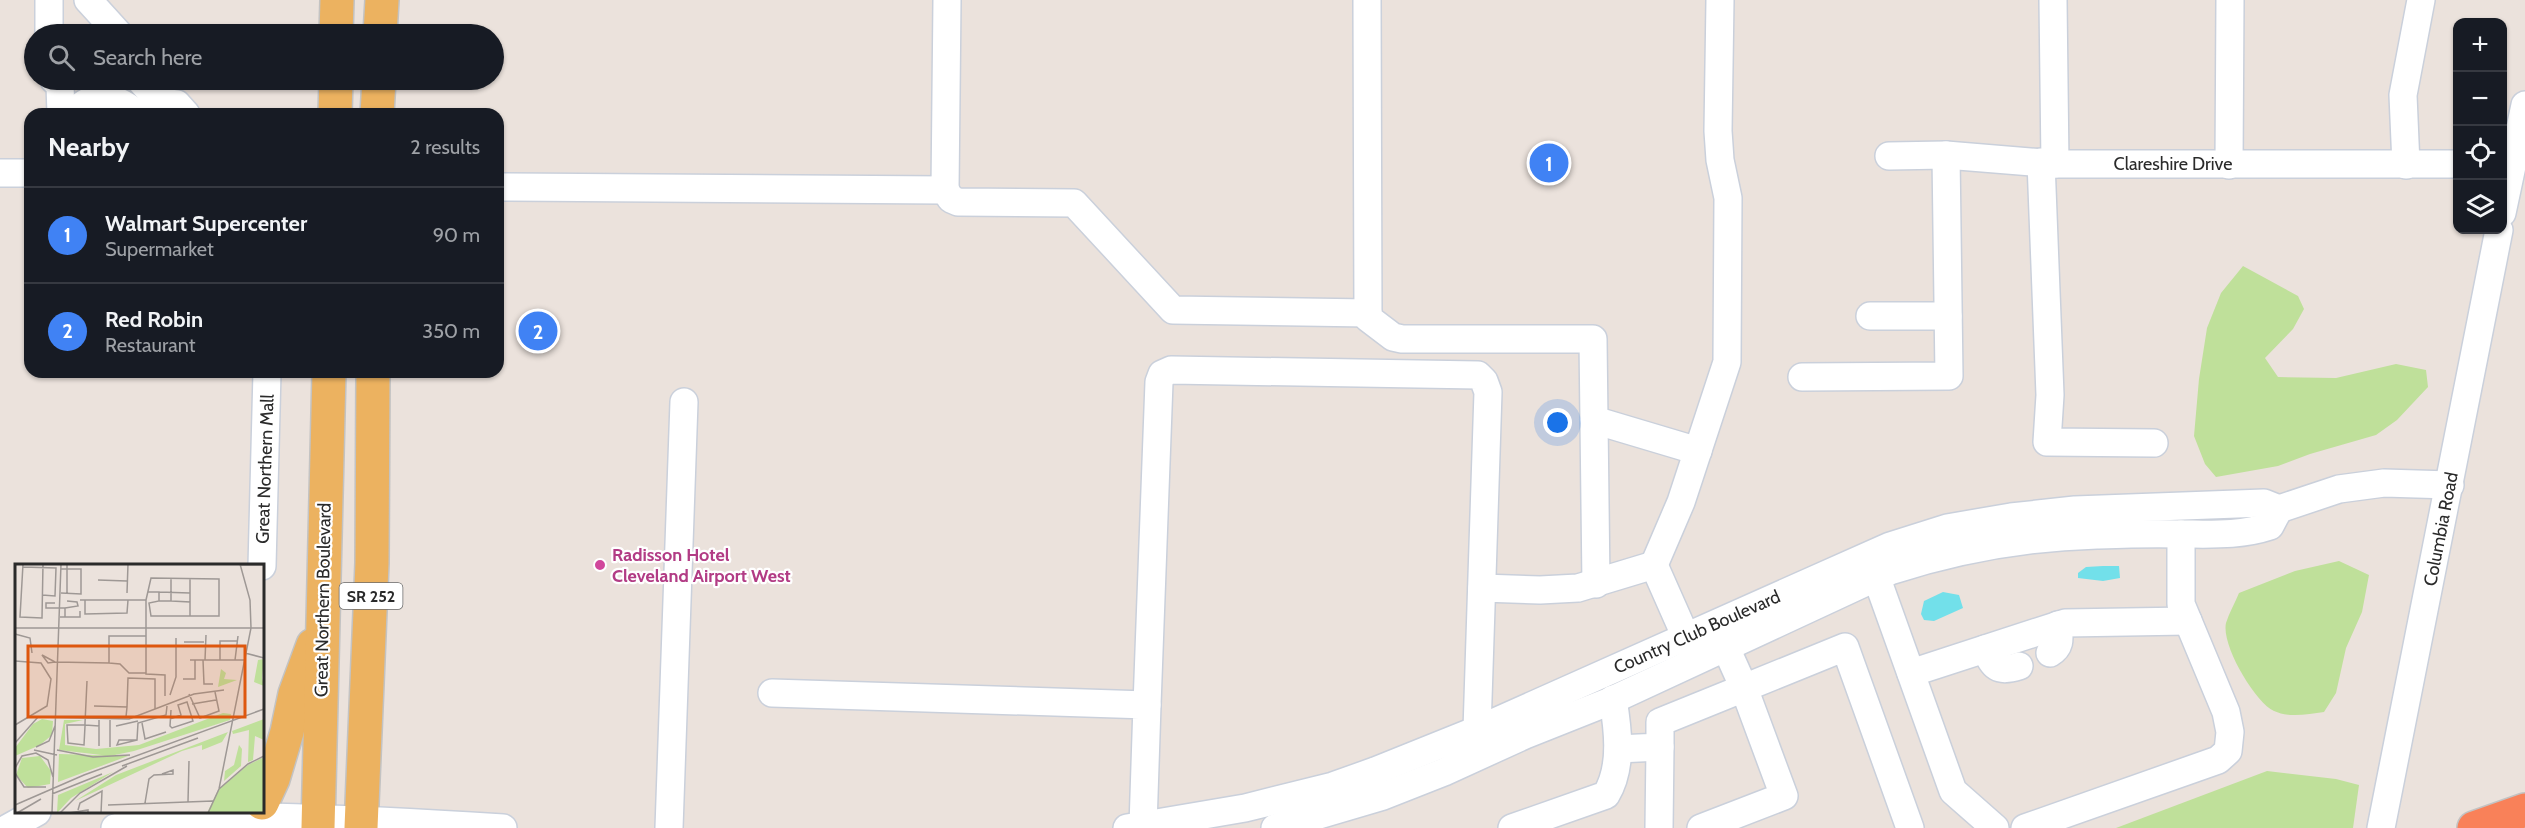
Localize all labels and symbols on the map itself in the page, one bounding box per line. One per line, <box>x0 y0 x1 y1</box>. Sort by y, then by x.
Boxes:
pin: 1 <box>1530 140 1568 186</box>
street label: Clareshire Drive <box>2114 153 2232 175</box>
pin: 2 <box>518 308 558 354</box>
street label: Great Northern Mall <box>251 393 279 544</box>
your location <box>1543 408 1572 437</box>
street label: Columbia Road <box>2419 470 2463 588</box>
street label: Great Northern Boulevard <box>310 503 336 697</box>
place label: Radisson Hotel Cleveland Airport West <box>612 544 791 587</box>
marker: Radisson Hotel Cleveland Airport West <box>593 558 607 572</box>
inset map <box>15 564 264 813</box>
road number: SR 252 <box>340 583 403 609</box>
street label: Country Club Boulevard <box>1610 585 1784 679</box>

